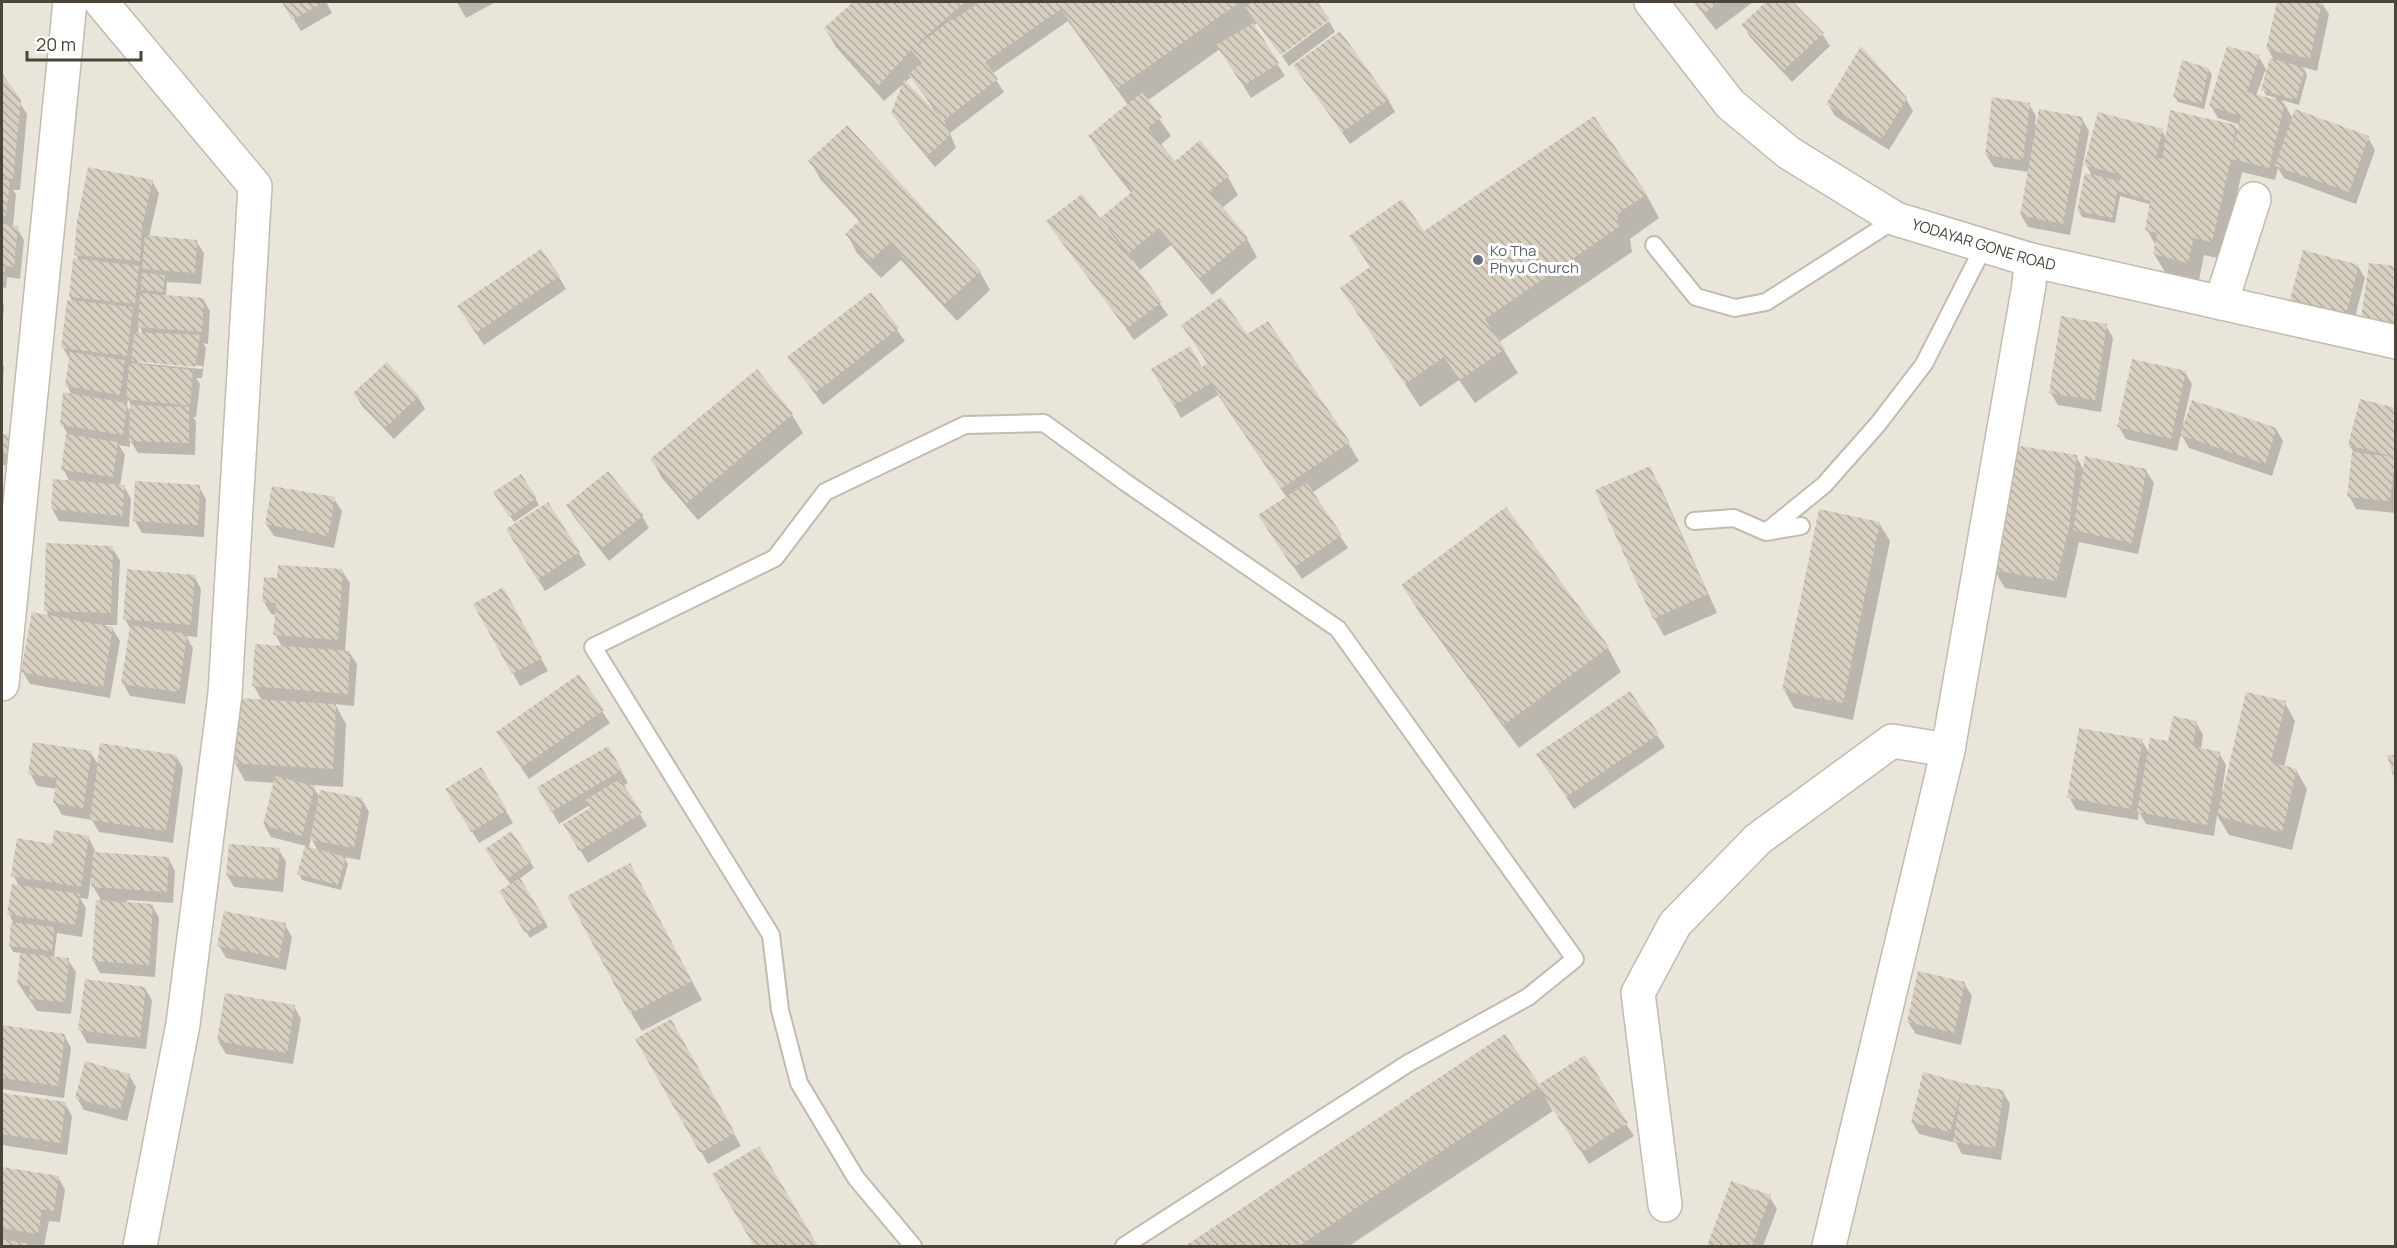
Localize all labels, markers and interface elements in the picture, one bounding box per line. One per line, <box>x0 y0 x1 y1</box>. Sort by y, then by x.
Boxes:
scale bar <box>27 24 141 62</box>
text: 20 m <box>36 32 76 56</box>
street label: YODAYAR GONE ROAD <box>1909 213 2058 275</box>
place label: Ko Tha Phyu Church <box>1490 240 1579 278</box>
marker: Ko Tha Phyu Church <box>1471 253 1485 267</box>

